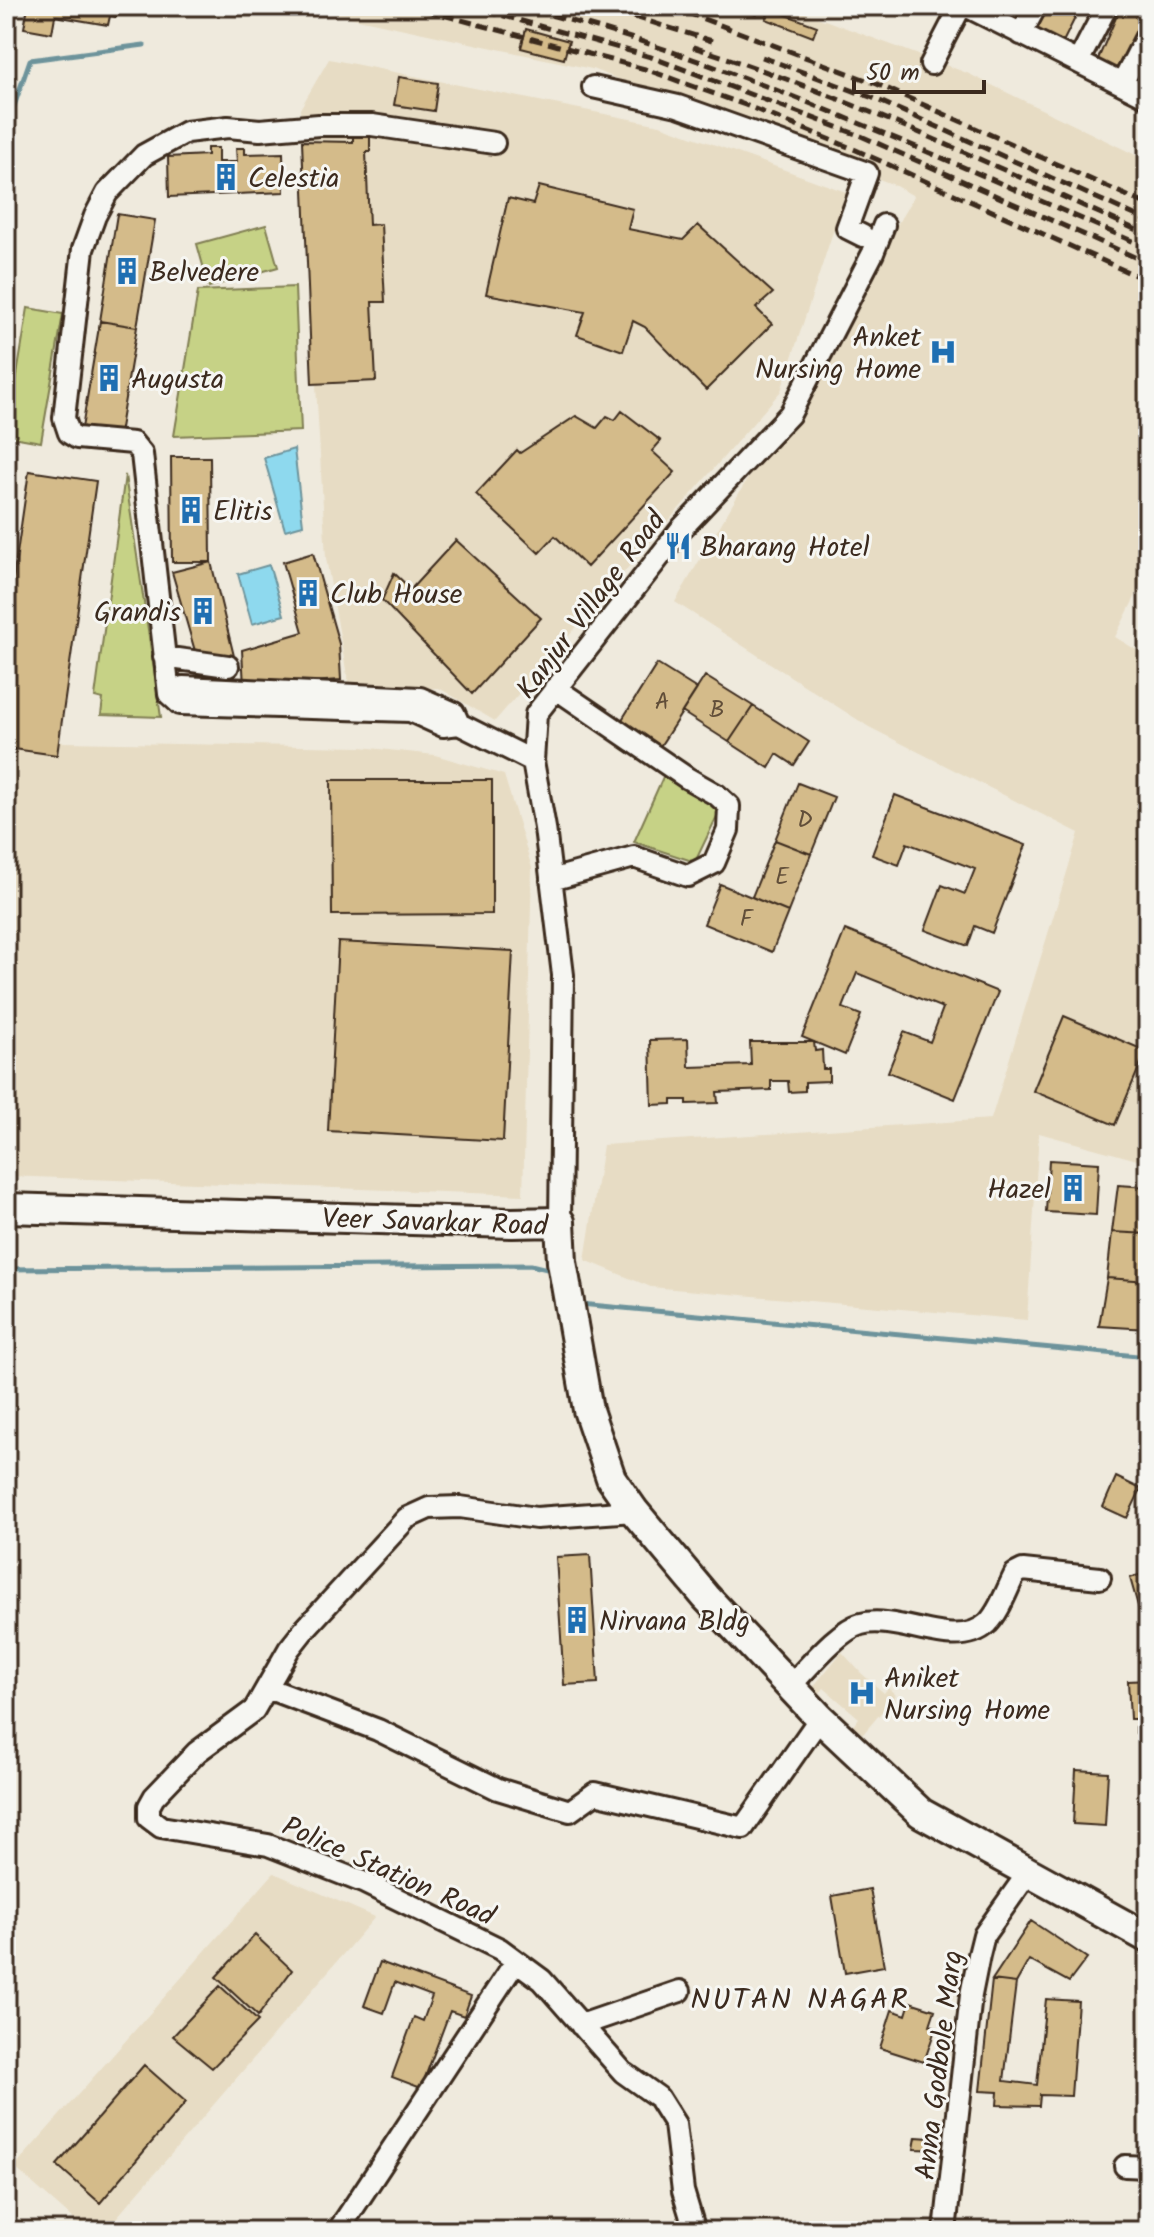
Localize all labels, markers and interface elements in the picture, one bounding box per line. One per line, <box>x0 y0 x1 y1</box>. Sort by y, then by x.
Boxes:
scale bar <box>854 44 984 94</box>
text: 50 m <box>866 54 920 93</box>
place label: Celestia <box>248 157 339 202</box>
building icon: Celestia <box>211 162 241 192</box>
place label: Belvedere <box>149 251 260 296</box>
building icon: Belvedere <box>112 256 142 286</box>
place label: Anket Nursing Home <box>755 316 922 393</box>
hospital icon: Anket Nursing Home <box>928 337 958 367</box>
place label: Augusta <box>131 358 224 403</box>
building icon: Augusta <box>94 363 124 393</box>
place label: Elitis <box>213 490 272 535</box>
building icon: Elitis <box>176 495 206 525</box>
street label: Kanjur Village Road <box>506 500 679 710</box>
place label: Bharang Hotel <box>700 526 870 571</box>
restaurant icon: Bharang Hotel <box>663 531 693 561</box>
place label: Club House <box>330 573 463 618</box>
building icon: Club House <box>293 578 323 608</box>
place label: Grandis <box>94 591 181 636</box>
building icon: Grandis <box>188 596 218 626</box>
house number: A <box>655 683 669 722</box>
house number: B <box>709 691 725 730</box>
house number: D <box>797 801 813 840</box>
house number: E <box>775 858 790 897</box>
house number: F <box>740 900 755 939</box>
place label: Hazel <box>987 1168 1051 1213</box>
building icon: Hazel <box>1058 1173 1088 1203</box>
street label: Veer Savarkar Road <box>321 1197 550 1250</box>
place label: Nirvana Bldg <box>599 1600 750 1645</box>
building icon: Nirvana Bldg <box>562 1605 592 1635</box>
place label: Aniket Nursing Home <box>884 1657 1050 1734</box>
hospital icon: Aniket Nursing Home <box>847 1678 877 1708</box>
street label: Police Station Road <box>274 1805 503 1940</box>
street label: Anna Godbole Marg <box>904 1948 977 2183</box>
district label: NUTAN NAGAR <box>690 1977 910 2025</box>

